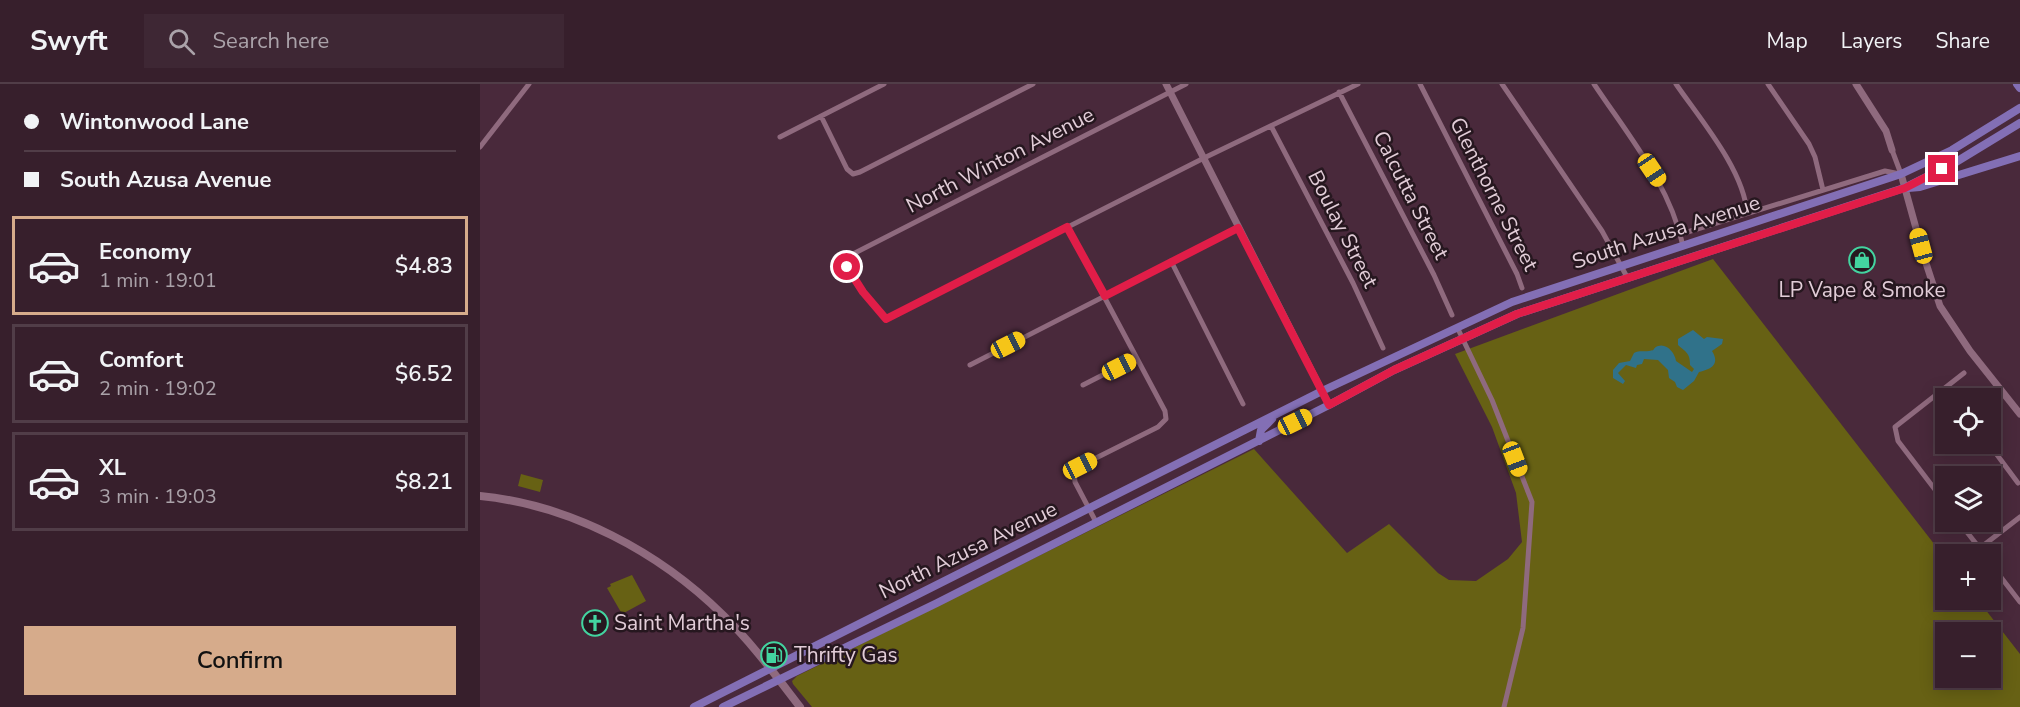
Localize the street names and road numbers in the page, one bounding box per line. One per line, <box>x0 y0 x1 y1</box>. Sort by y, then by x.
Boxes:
street label: North Winton Avenue <box>901 100 1099 220</box>
street label: Glenthorne Street <box>1443 112 1545 276</box>
street label: Calcutta Street <box>1367 126 1456 265</box>
street label: Boulay Street <box>1301 165 1385 293</box>
street label: South Azusa Avenue <box>1568 188 1764 276</box>
street label: North Azusa Avenue <box>874 495 1062 605</box>

